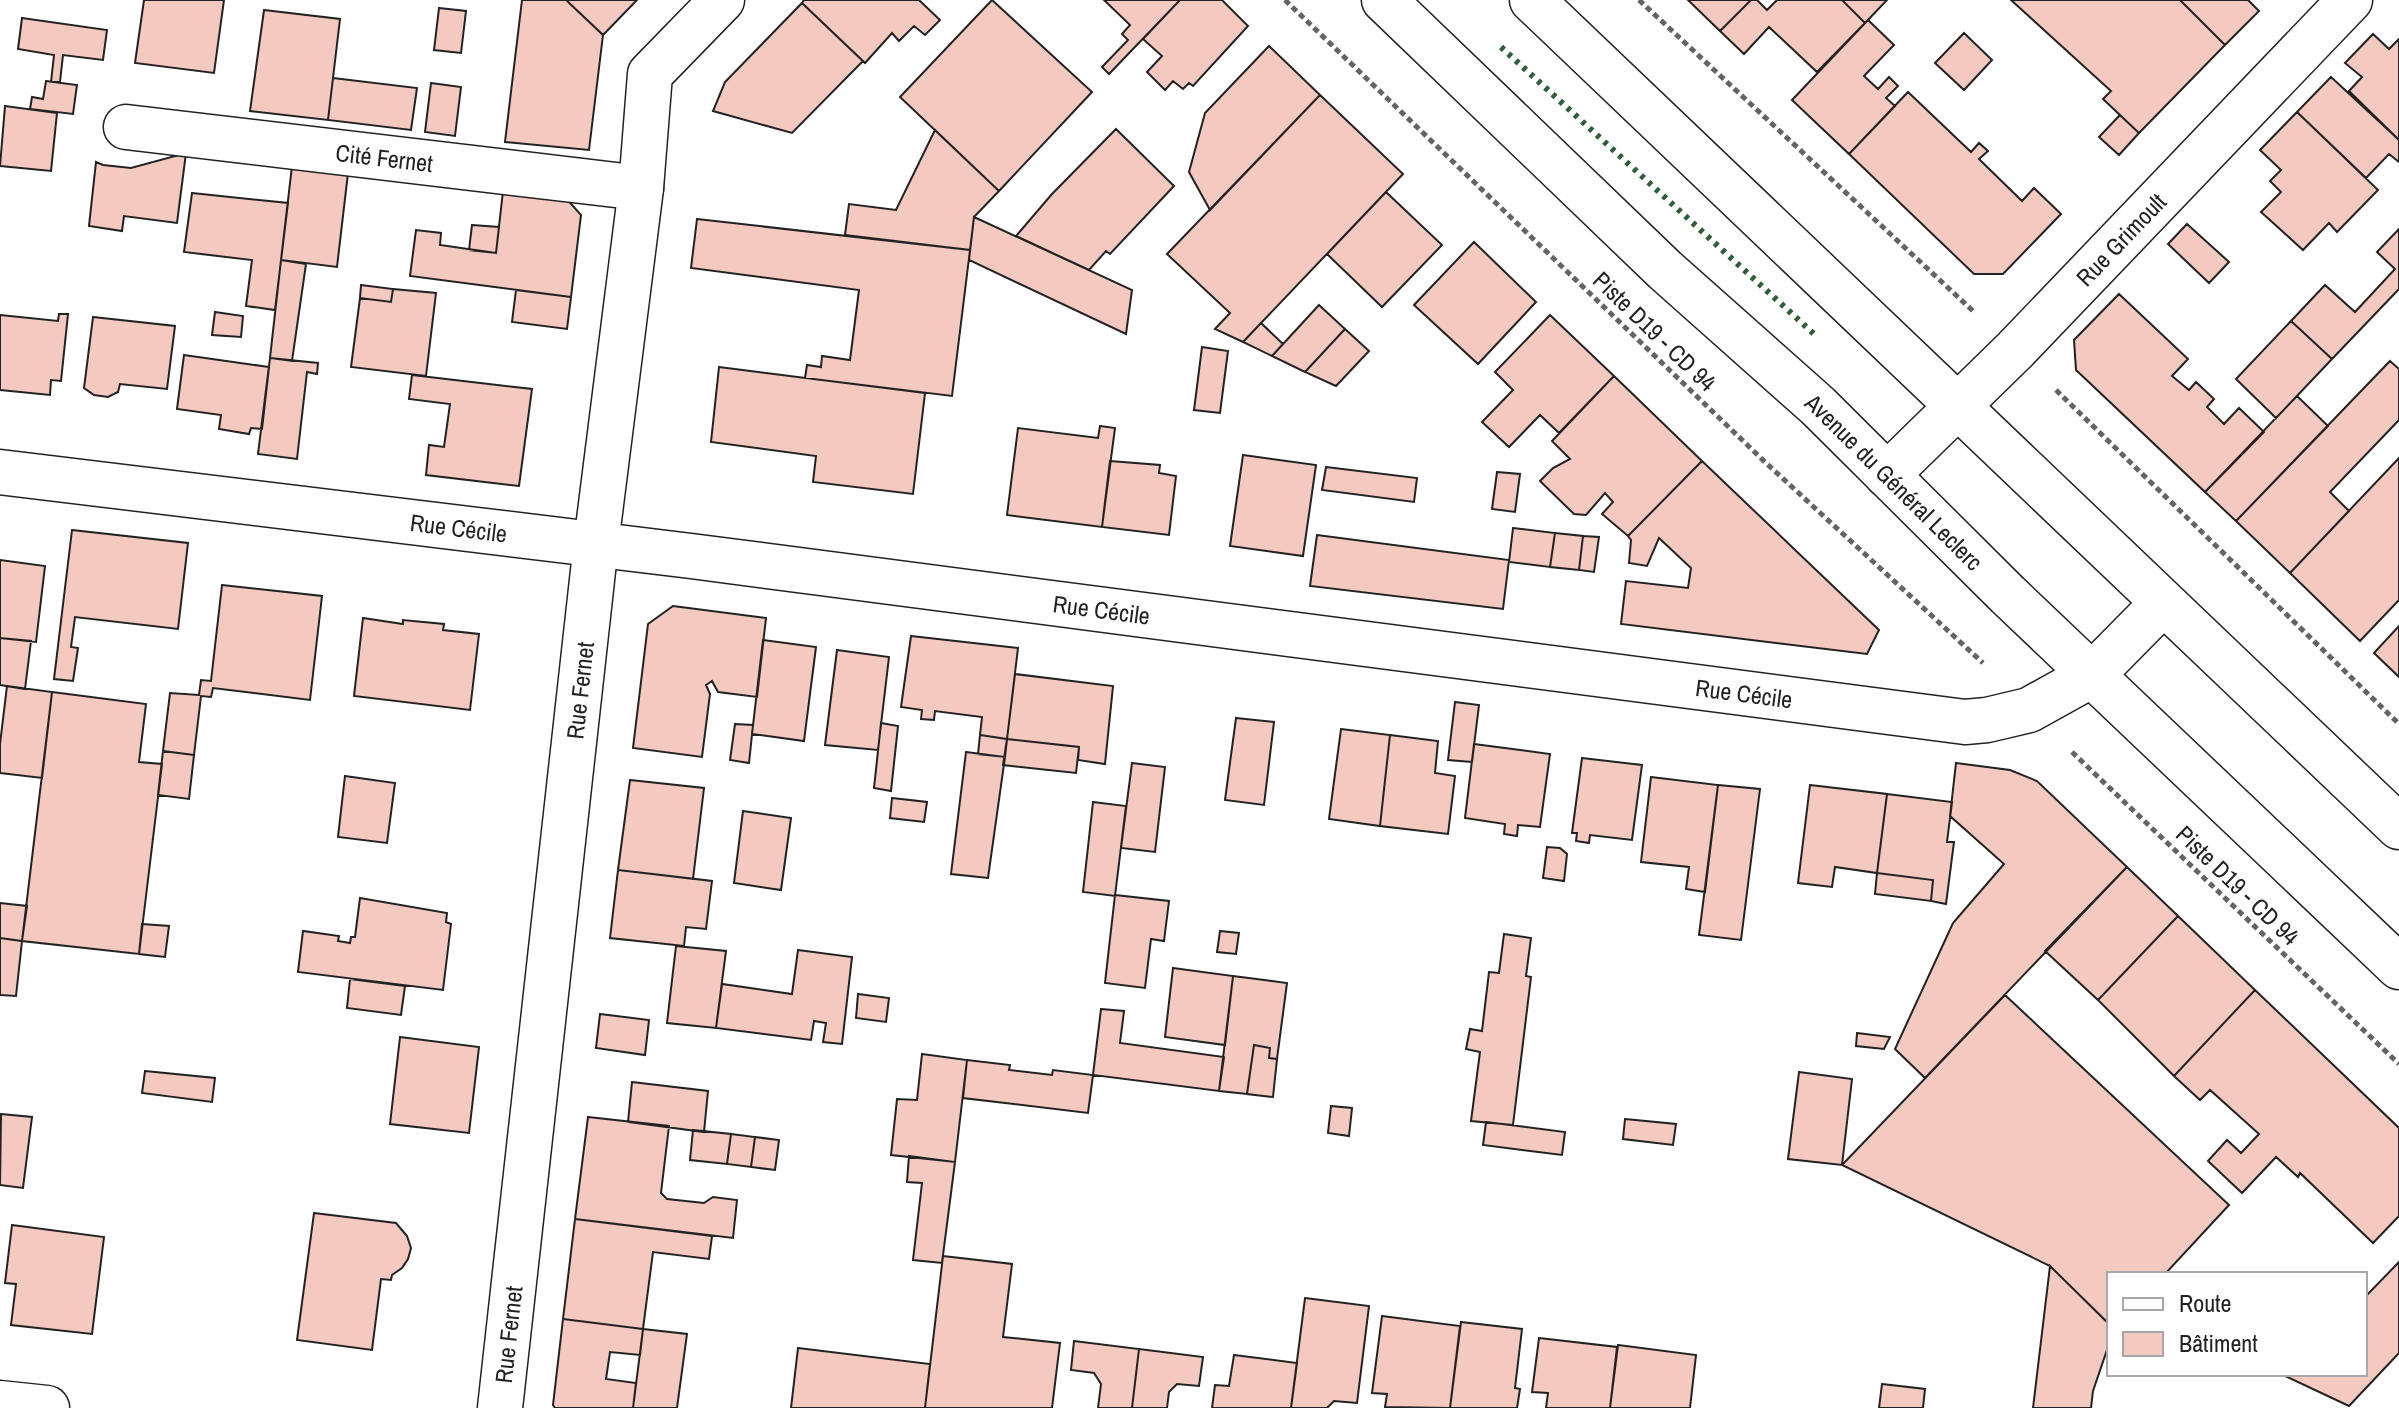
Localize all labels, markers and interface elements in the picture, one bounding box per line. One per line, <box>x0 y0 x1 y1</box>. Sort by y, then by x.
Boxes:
street label: Cité Fernet <box>334 136 435 179</box>
street label: Rue Grimoult <box>2069 186 2173 293</box>
street label: Piste D19 - CD 94 <box>1586 264 1724 398</box>
street label: Avenue du Général Leclerc <box>1798 386 1990 577</box>
street label: Rue Cécile <box>408 506 509 550</box>
street label: Rue Cécile <box>1051 587 1152 632</box>
street label: Rue Fernet <box>558 640 601 741</box>
street label: Rue Cécile <box>1694 671 1794 715</box>
street label: Piste D19 - CD 94 <box>2169 818 2307 952</box>
legend <box>2107 1272 2367 1376</box>
street label: Rue Fernet <box>487 1284 530 1385</box>
text: Route <box>2179 1287 2232 1319</box>
text: Bâtiment <box>2179 1327 2258 1359</box>

